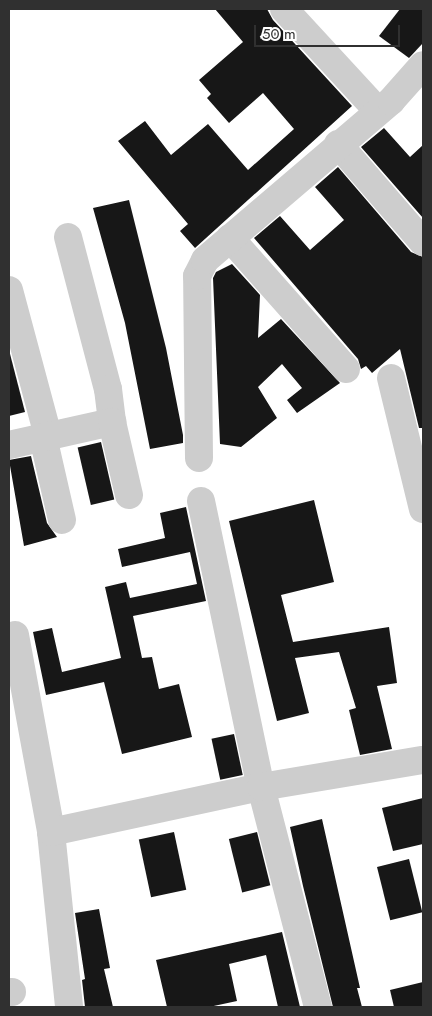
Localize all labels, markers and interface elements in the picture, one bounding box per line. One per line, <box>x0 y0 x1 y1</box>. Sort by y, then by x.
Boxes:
scale bar <box>257 15 403 47</box>
text: 50 m <box>262 23 296 45</box>

